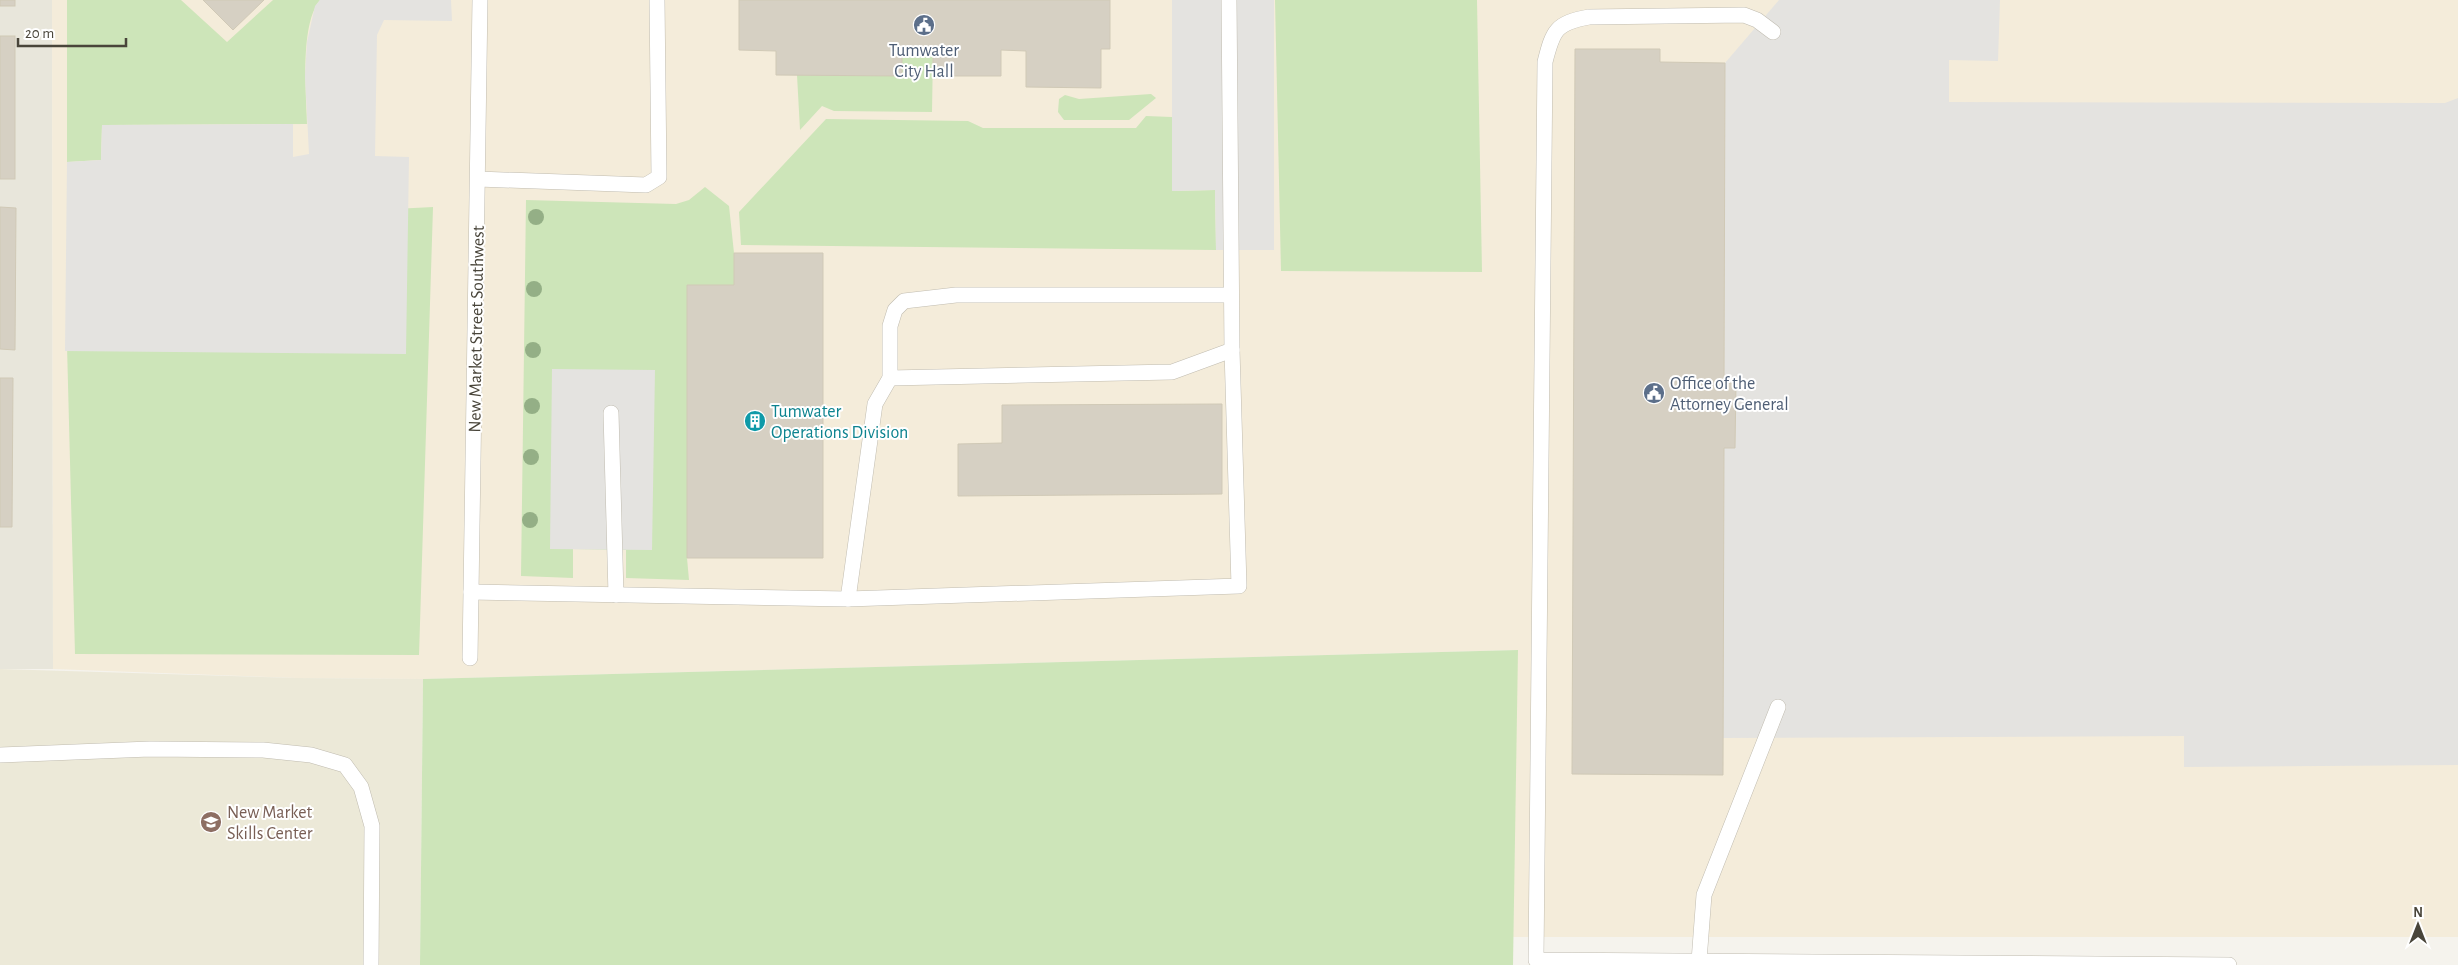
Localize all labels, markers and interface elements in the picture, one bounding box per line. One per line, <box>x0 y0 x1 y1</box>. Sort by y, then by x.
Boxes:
public building icon: Tumwater City Hall <box>912 13 936 37</box>
scale bar <box>18 15 125 47</box>
text: 20 m <box>25 26 54 41</box>
place label: Tumwater City Hall <box>889 42 959 81</box>
street label: New Market Street Southwest <box>466 225 488 433</box>
place label: Office of the Attorney General <box>1670 375 1789 414</box>
public building icon: Office of the Attorney General <box>1642 381 1666 405</box>
place label: Tumwater Operations Division <box>771 403 908 442</box>
building icon: Tumwater Operations Division <box>743 409 767 433</box>
place label: New Market Skills Center <box>227 804 313 843</box>
school or university icon: New Market Skills Center <box>199 810 223 834</box>
north arrow <box>2393 900 2443 950</box>
text: N <box>2413 906 2423 920</box>

